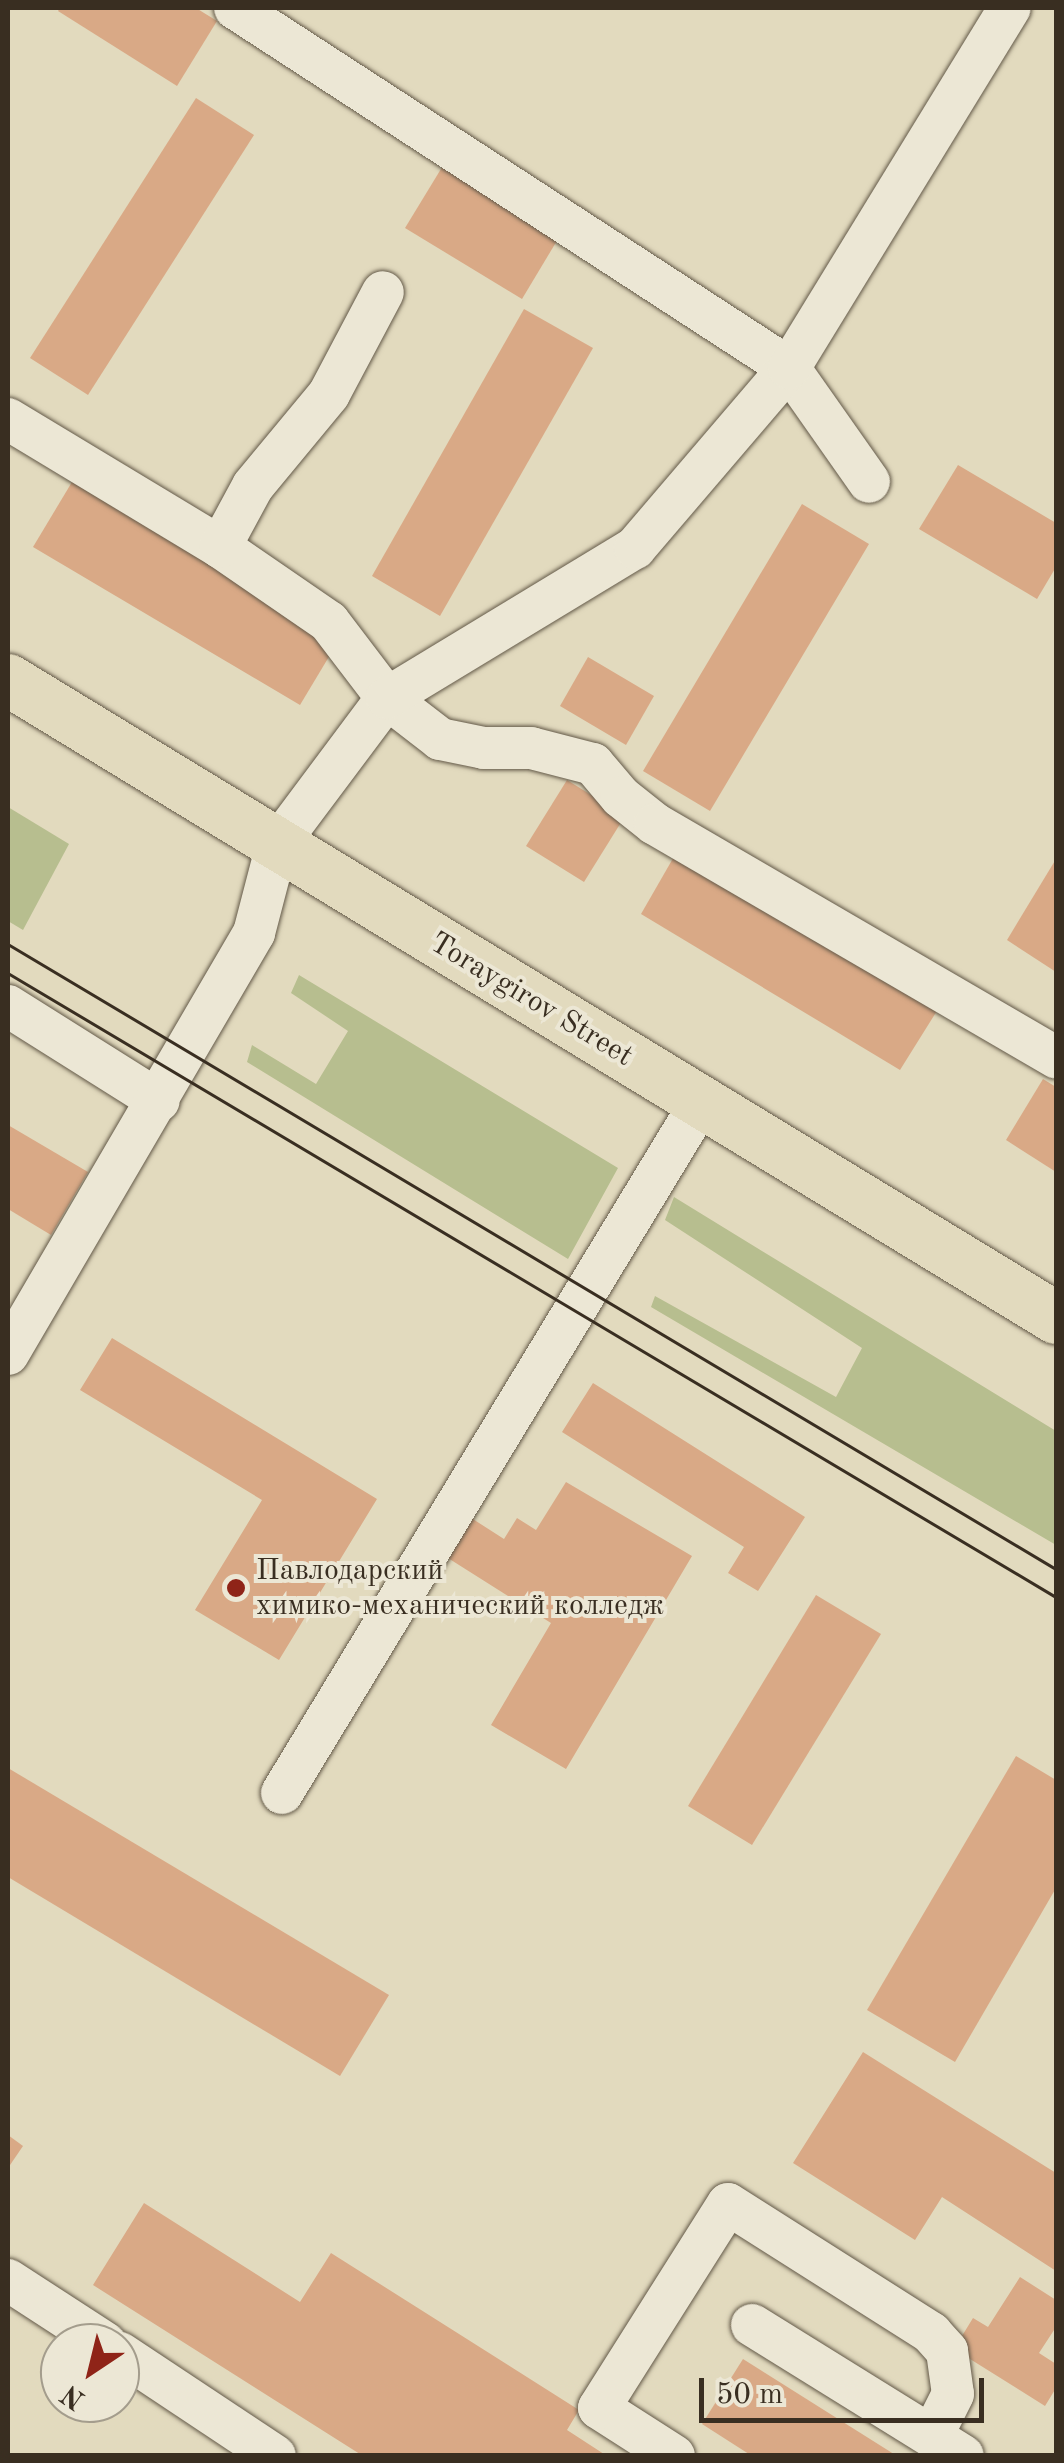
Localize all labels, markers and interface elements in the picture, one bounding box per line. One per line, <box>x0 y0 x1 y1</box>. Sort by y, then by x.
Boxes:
street label: Toraygirov Street <box>423 925 639 1075</box>
place label: Павлодарский химико-механический колледж <box>256 1553 664 1624</box>
marker: Павлодарский химико-механический колледж <box>225 1577 247 1599</box>
north arrow <box>40 2323 140 2423</box>
scale bar <box>704 2358 989 2420</box>
text: N <box>57 2378 91 2414</box>
text: 50 m <box>716 2380 783 2410</box>

